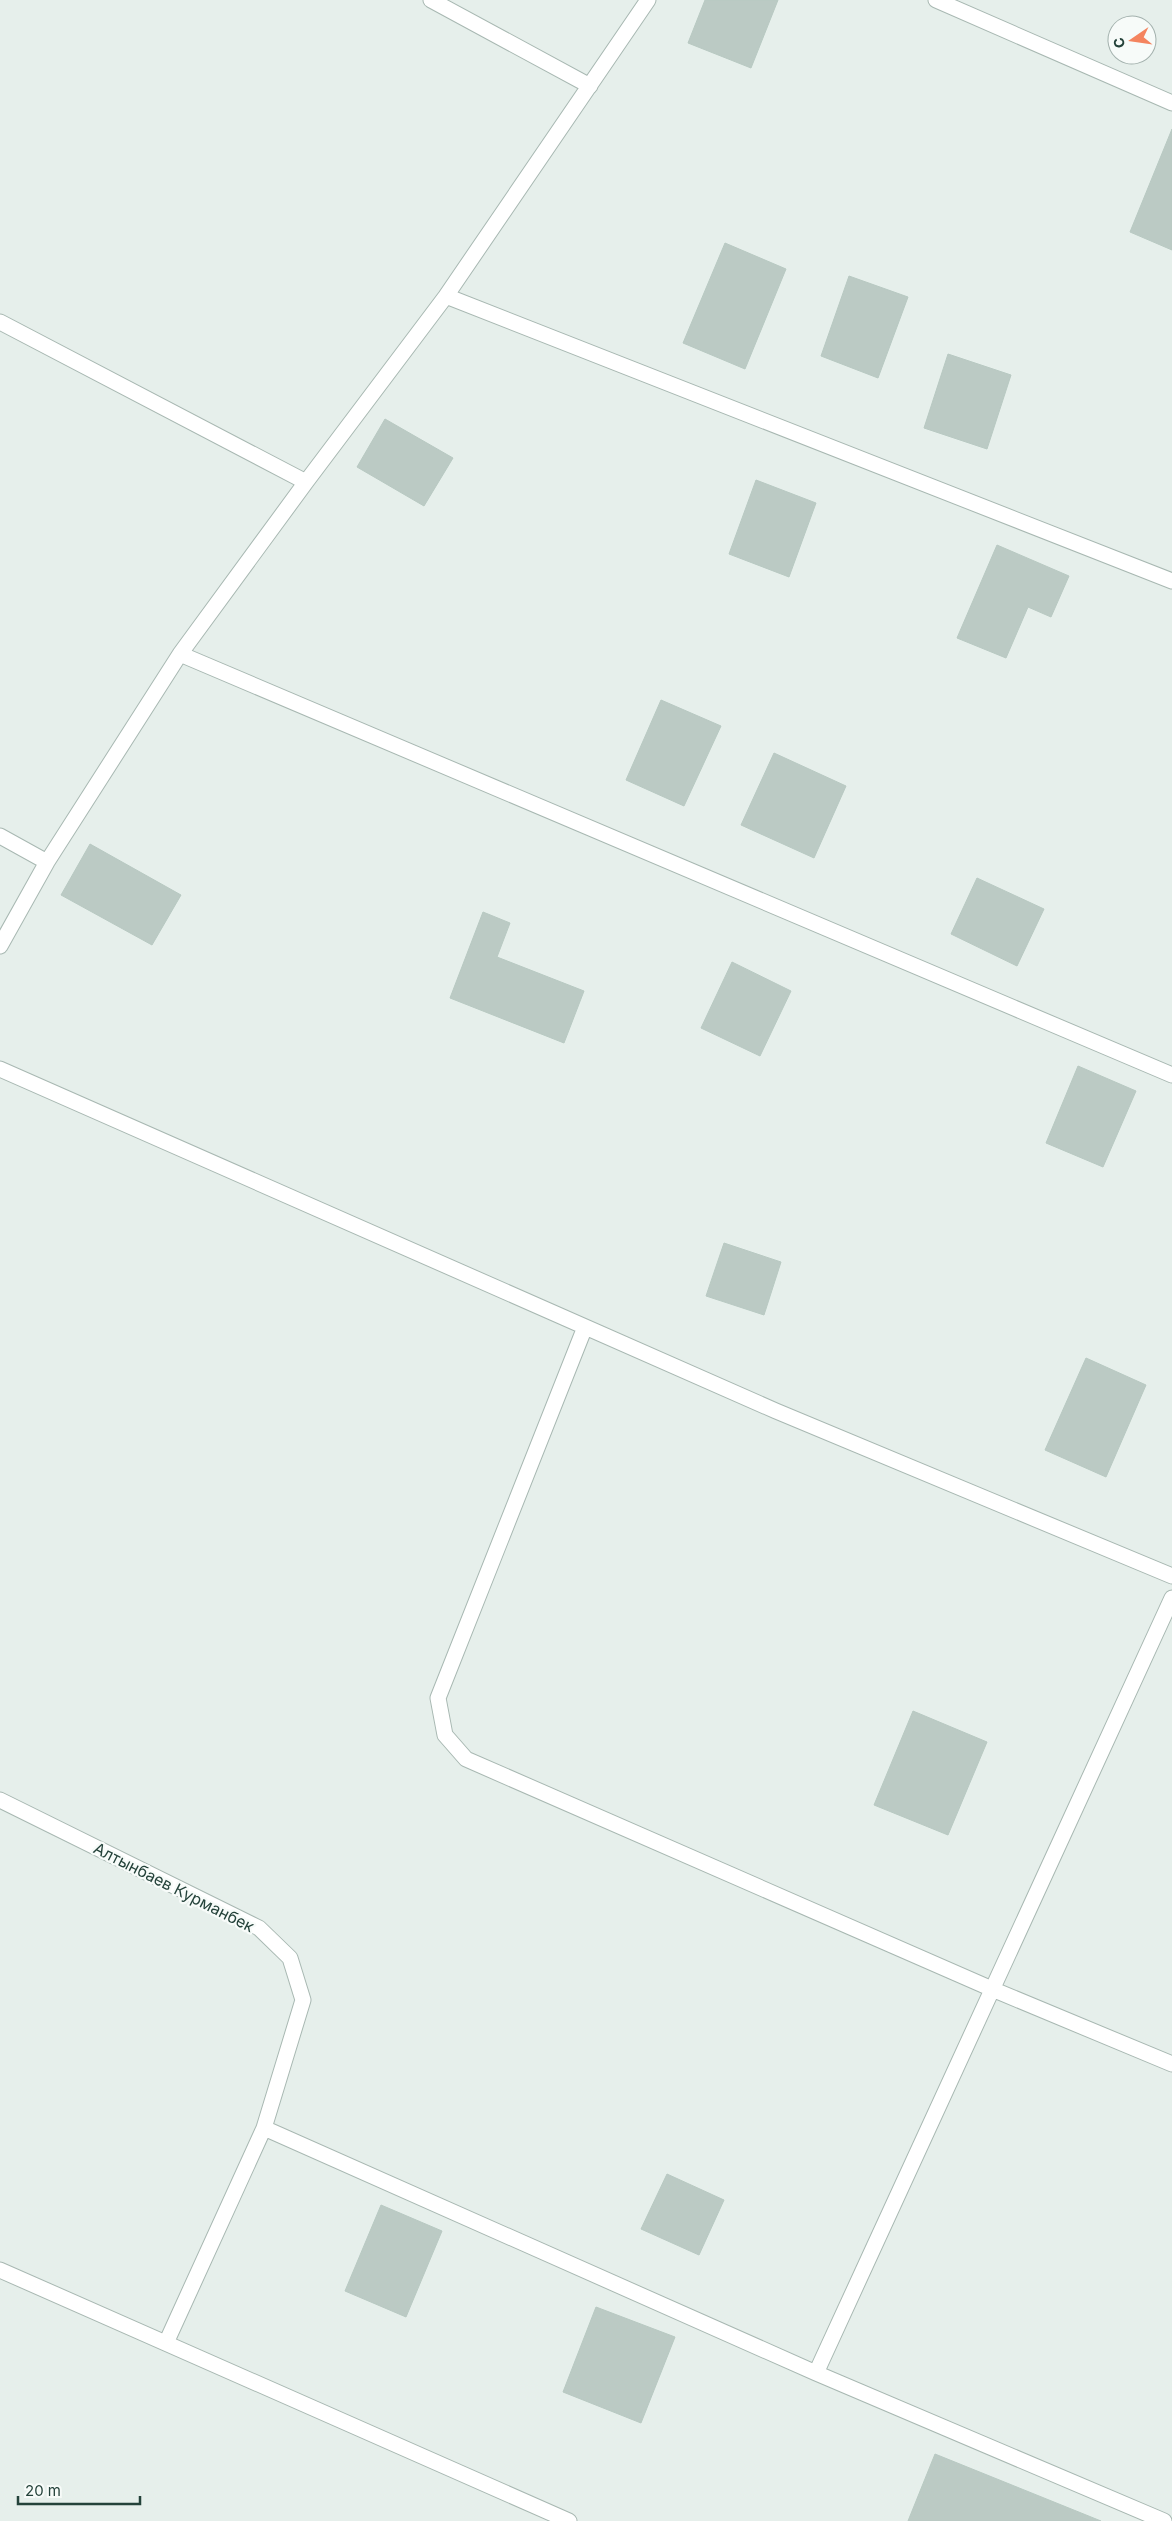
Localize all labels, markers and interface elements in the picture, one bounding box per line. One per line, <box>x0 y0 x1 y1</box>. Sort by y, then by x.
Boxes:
north arrow <box>1107 15 1157 65</box>
text: С <box>1109 36 1128 50</box>
street label: Алтынбаев Курманбек <box>90 1838 258 1936</box>
scale bar <box>18 2474 140 2506</box>
text: 20 m <box>25 2481 61 2500</box>

